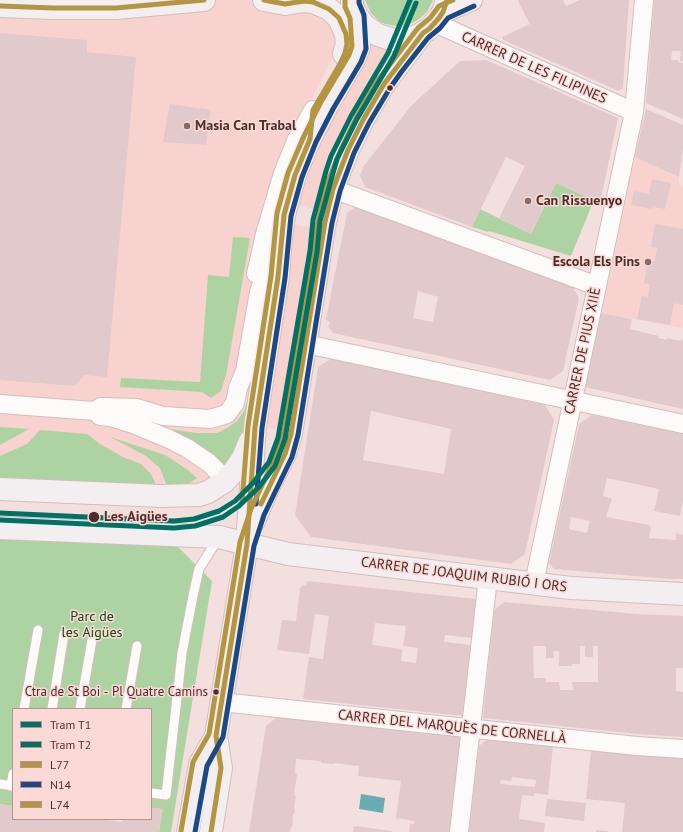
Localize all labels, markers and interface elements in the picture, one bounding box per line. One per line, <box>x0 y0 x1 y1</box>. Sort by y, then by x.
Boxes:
street label: CARRER DE LES FILIPINES <box>459 28 609 108</box>
unlabelled marker <box>385 83 395 93</box>
place label: Masia Can Trabal <box>195 118 296 134</box>
marker: Masia Can Trabal <box>182 121 192 131</box>
place label: Can Rissuenyo <box>536 193 622 209</box>
marker: Can Rissuenyo <box>523 196 533 206</box>
place label: Escola Els Pins <box>553 254 640 270</box>
marker: Escola Els Pins <box>643 257 653 267</box>
street label: CARRER DE PIUS XIIÈ <box>561 286 605 416</box>
place label: Les Aigües <box>104 509 168 525</box>
marker: Les Aigües <box>87 510 101 524</box>
street label: CARRER DE JOAQUIM RUBIÓ I ORS <box>360 554 568 596</box>
park label: Parc de les Aigües <box>62 609 122 642</box>
place label: Ctra de St Boi - Pl Quatre Camins <box>25 684 208 700</box>
marker: Ctra de St Boi - Pl Quatre Camins <box>211 687 221 697</box>
street label: CARRER DEL MARQUÈS DE CORNELLÀ <box>337 707 567 747</box>
legend <box>12 708 152 820</box>
text: Tram T1 <box>50 717 91 732</box>
text: Tram T2 <box>50 737 91 752</box>
text: L77 <box>50 757 69 772</box>
text: N14 <box>50 777 71 792</box>
text: L74 <box>50 797 69 812</box>

